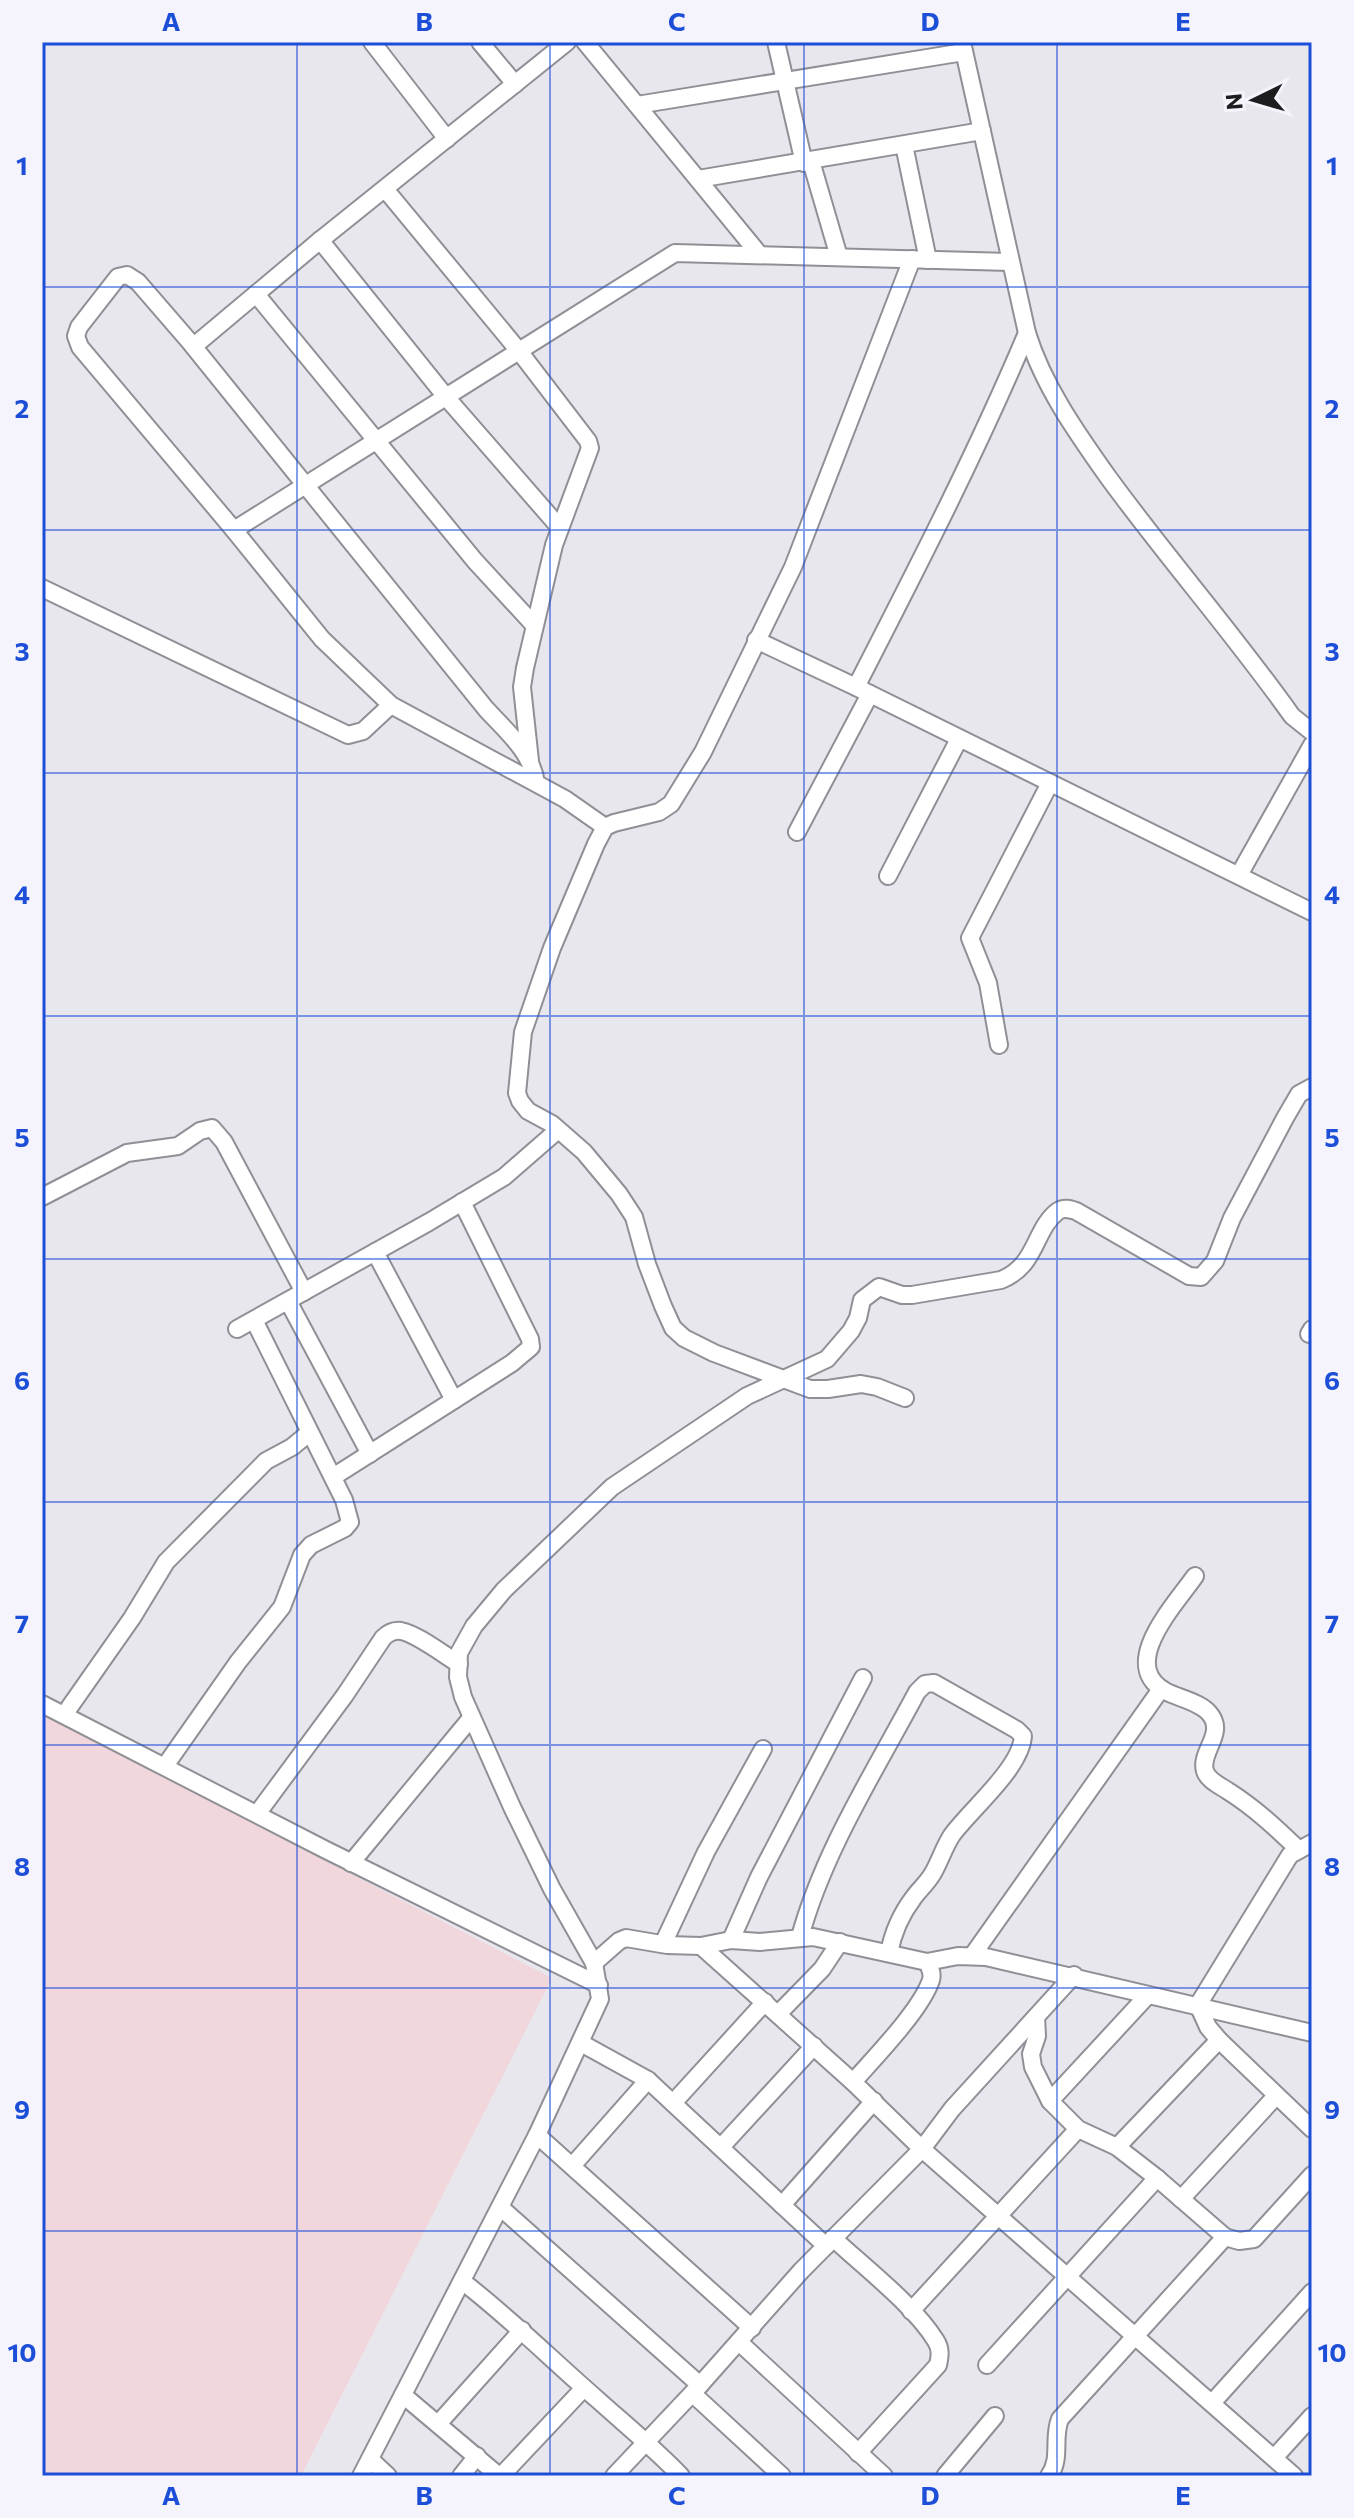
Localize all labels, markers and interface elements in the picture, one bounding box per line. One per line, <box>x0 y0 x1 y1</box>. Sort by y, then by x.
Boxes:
text: A <box>162 5 181 36</box>
text: B <box>415 5 433 36</box>
text: C <box>668 5 686 36</box>
text: D <box>920 5 940 36</box>
text: E <box>1175 5 1191 36</box>
north arrow <box>1214 60 1294 140</box>
text: N <box>1219 92 1248 111</box>
text: 1 <box>16 149 28 180</box>
text: 1 <box>1326 149 1338 180</box>
text: 2 <box>15 392 29 423</box>
text: 2 <box>1325 392 1339 423</box>
text: 3 <box>14 635 30 666</box>
text: 3 <box>1324 635 1340 666</box>
text: 4 <box>14 878 30 909</box>
text: 4 <box>1324 878 1340 909</box>
text: 5 <box>14 1121 30 1152</box>
text: 5 <box>1324 1121 1340 1152</box>
text: 6 <box>14 1364 30 1395</box>
text: 6 <box>1324 1364 1340 1395</box>
text: 7 <box>15 1607 29 1638</box>
text: 7 <box>1325 1607 1339 1638</box>
text: 8 <box>14 1850 30 1881</box>
text: 8 <box>1324 1850 1340 1881</box>
text: 9 <box>14 2093 30 2124</box>
text: 9 <box>1324 2093 1340 2124</box>
text: 10 <box>7 2336 37 2367</box>
text: 10 <box>1317 2336 1347 2367</box>
text: A <box>162 2479 181 2510</box>
text: B <box>415 2479 433 2510</box>
text: C <box>668 2479 686 2510</box>
text: D <box>920 2479 940 2510</box>
text: E <box>1175 2479 1191 2510</box>

